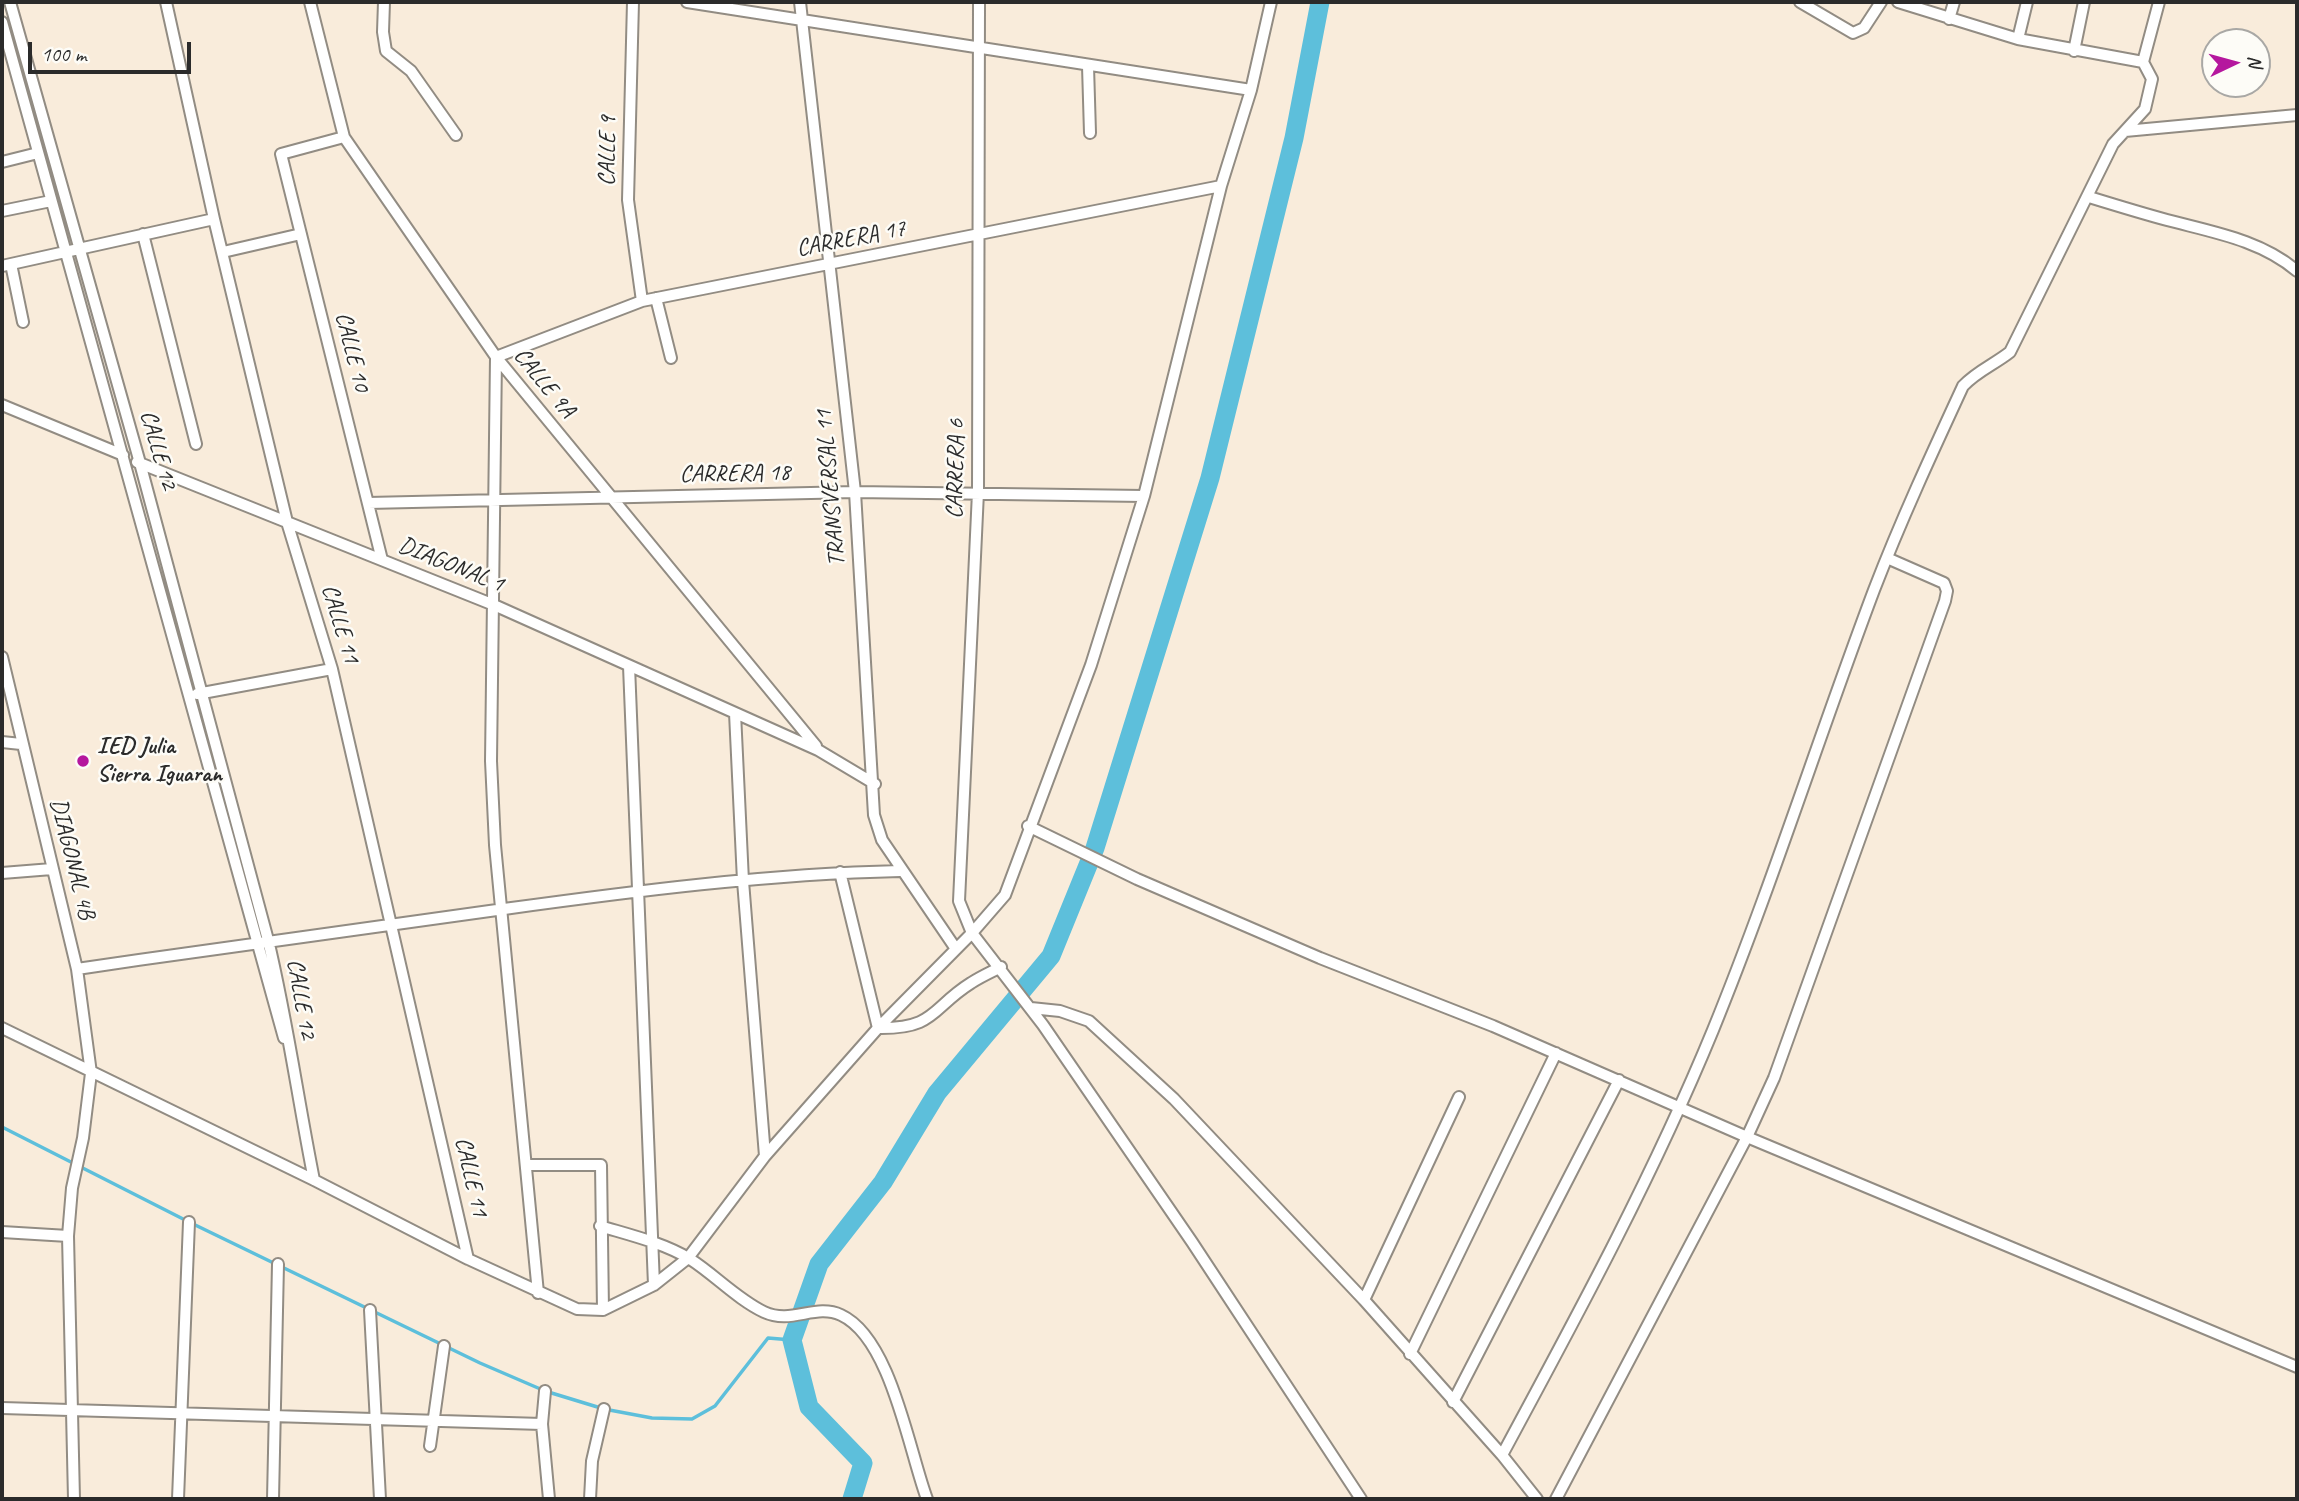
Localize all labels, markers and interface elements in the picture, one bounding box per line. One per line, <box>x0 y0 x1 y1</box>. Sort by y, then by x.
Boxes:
scale bar <box>32 28 194 72</box>
north arrow <box>2201 28 2271 98</box>
text: 100 m <box>41 41 86 67</box>
text: N <box>2242 54 2267 68</box>
street label: CALLE 9 <box>593 116 623 186</box>
street label: CARRERA 17 <box>794 214 908 264</box>
street label: CALLE 10 <box>328 309 376 395</box>
street label: CALLE 9A <box>507 342 581 424</box>
street label: CALLE 12 <box>133 407 183 493</box>
street label: TRANSVERSAL 11 <box>810 409 852 567</box>
street label: CARRERA 6 <box>941 419 971 519</box>
street label: CARRERA 18 <box>679 459 791 489</box>
street label: DIAGONAL 1 <box>394 531 508 599</box>
street label: CALLE 11 <box>314 581 366 667</box>
place label: IED Julia Sierra Iguaran <box>97 733 222 789</box>
marker: IED Julia Sierra Iguaran <box>75 753 91 769</box>
street label: DIAGONAL 4B <box>43 796 101 922</box>
street label: CALLE 12 <box>280 957 322 1041</box>
street label: CALLE 11 <box>448 1134 494 1220</box>

